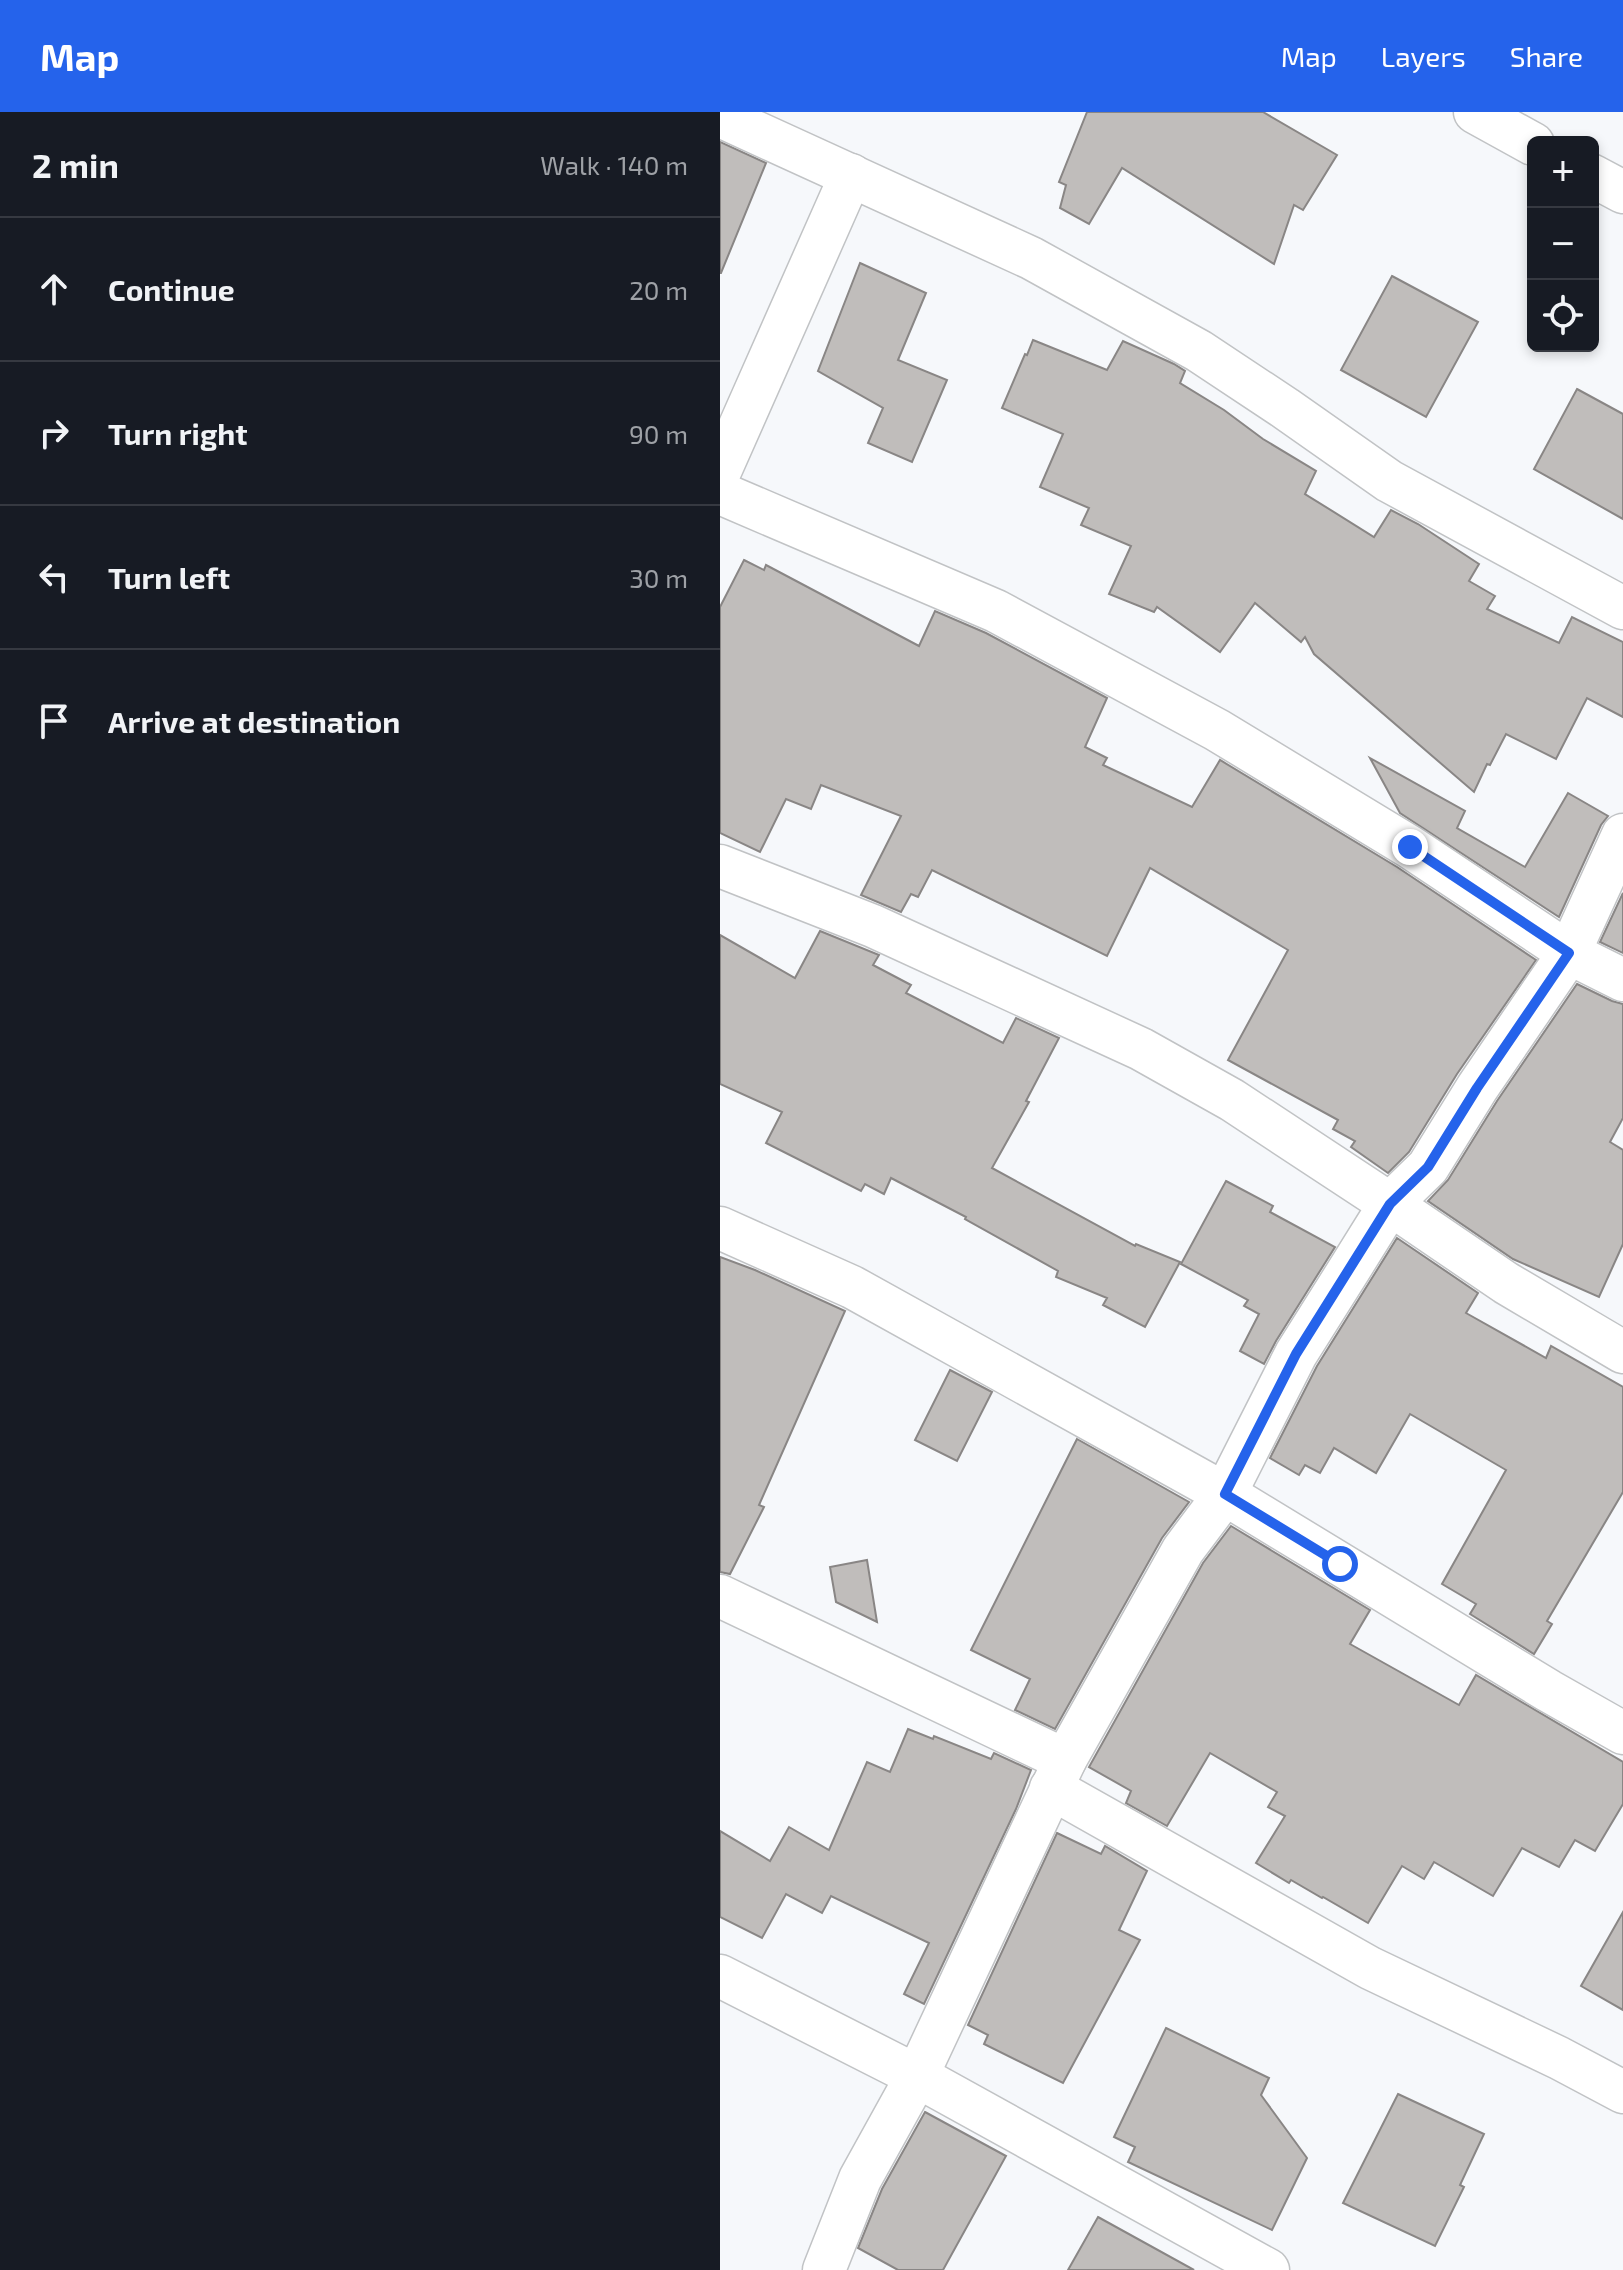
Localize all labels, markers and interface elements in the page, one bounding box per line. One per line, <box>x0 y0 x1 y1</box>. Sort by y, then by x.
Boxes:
text: Map <box>40 33 119 79</box>
text: Map <box>1281 39 1337 73</box>
text: Layers <box>1381 39 1466 73</box>
text: Share <box>1510 39 1583 73</box>
map controls <box>1527 136 1599 352</box>
button: + <box>1527 136 1599 208</box>
text: 2 min <box>32 144 119 185</box>
text: Walk · 140 m <box>540 149 688 180</box>
button: − <box>1527 208 1599 280</box>
icon: ahead <box>32 267 76 311</box>
text: Continue <box>108 271 235 307</box>
text: 20 m <box>629 274 688 305</box>
button: locate <box>1527 280 1599 352</box>
icon: right <box>32 411 76 455</box>
text: Turn right <box>108 415 248 451</box>
text: 90 m <box>629 418 688 449</box>
icon: left <box>32 555 76 599</box>
text: Turn left <box>108 559 230 595</box>
text: 30 m <box>629 562 688 593</box>
icon: arrive <box>32 699 76 743</box>
text: Arrive at destination <box>108 703 400 739</box>
route end <box>1392 829 1428 865</box>
route start <box>1322 1546 1358 1582</box>

